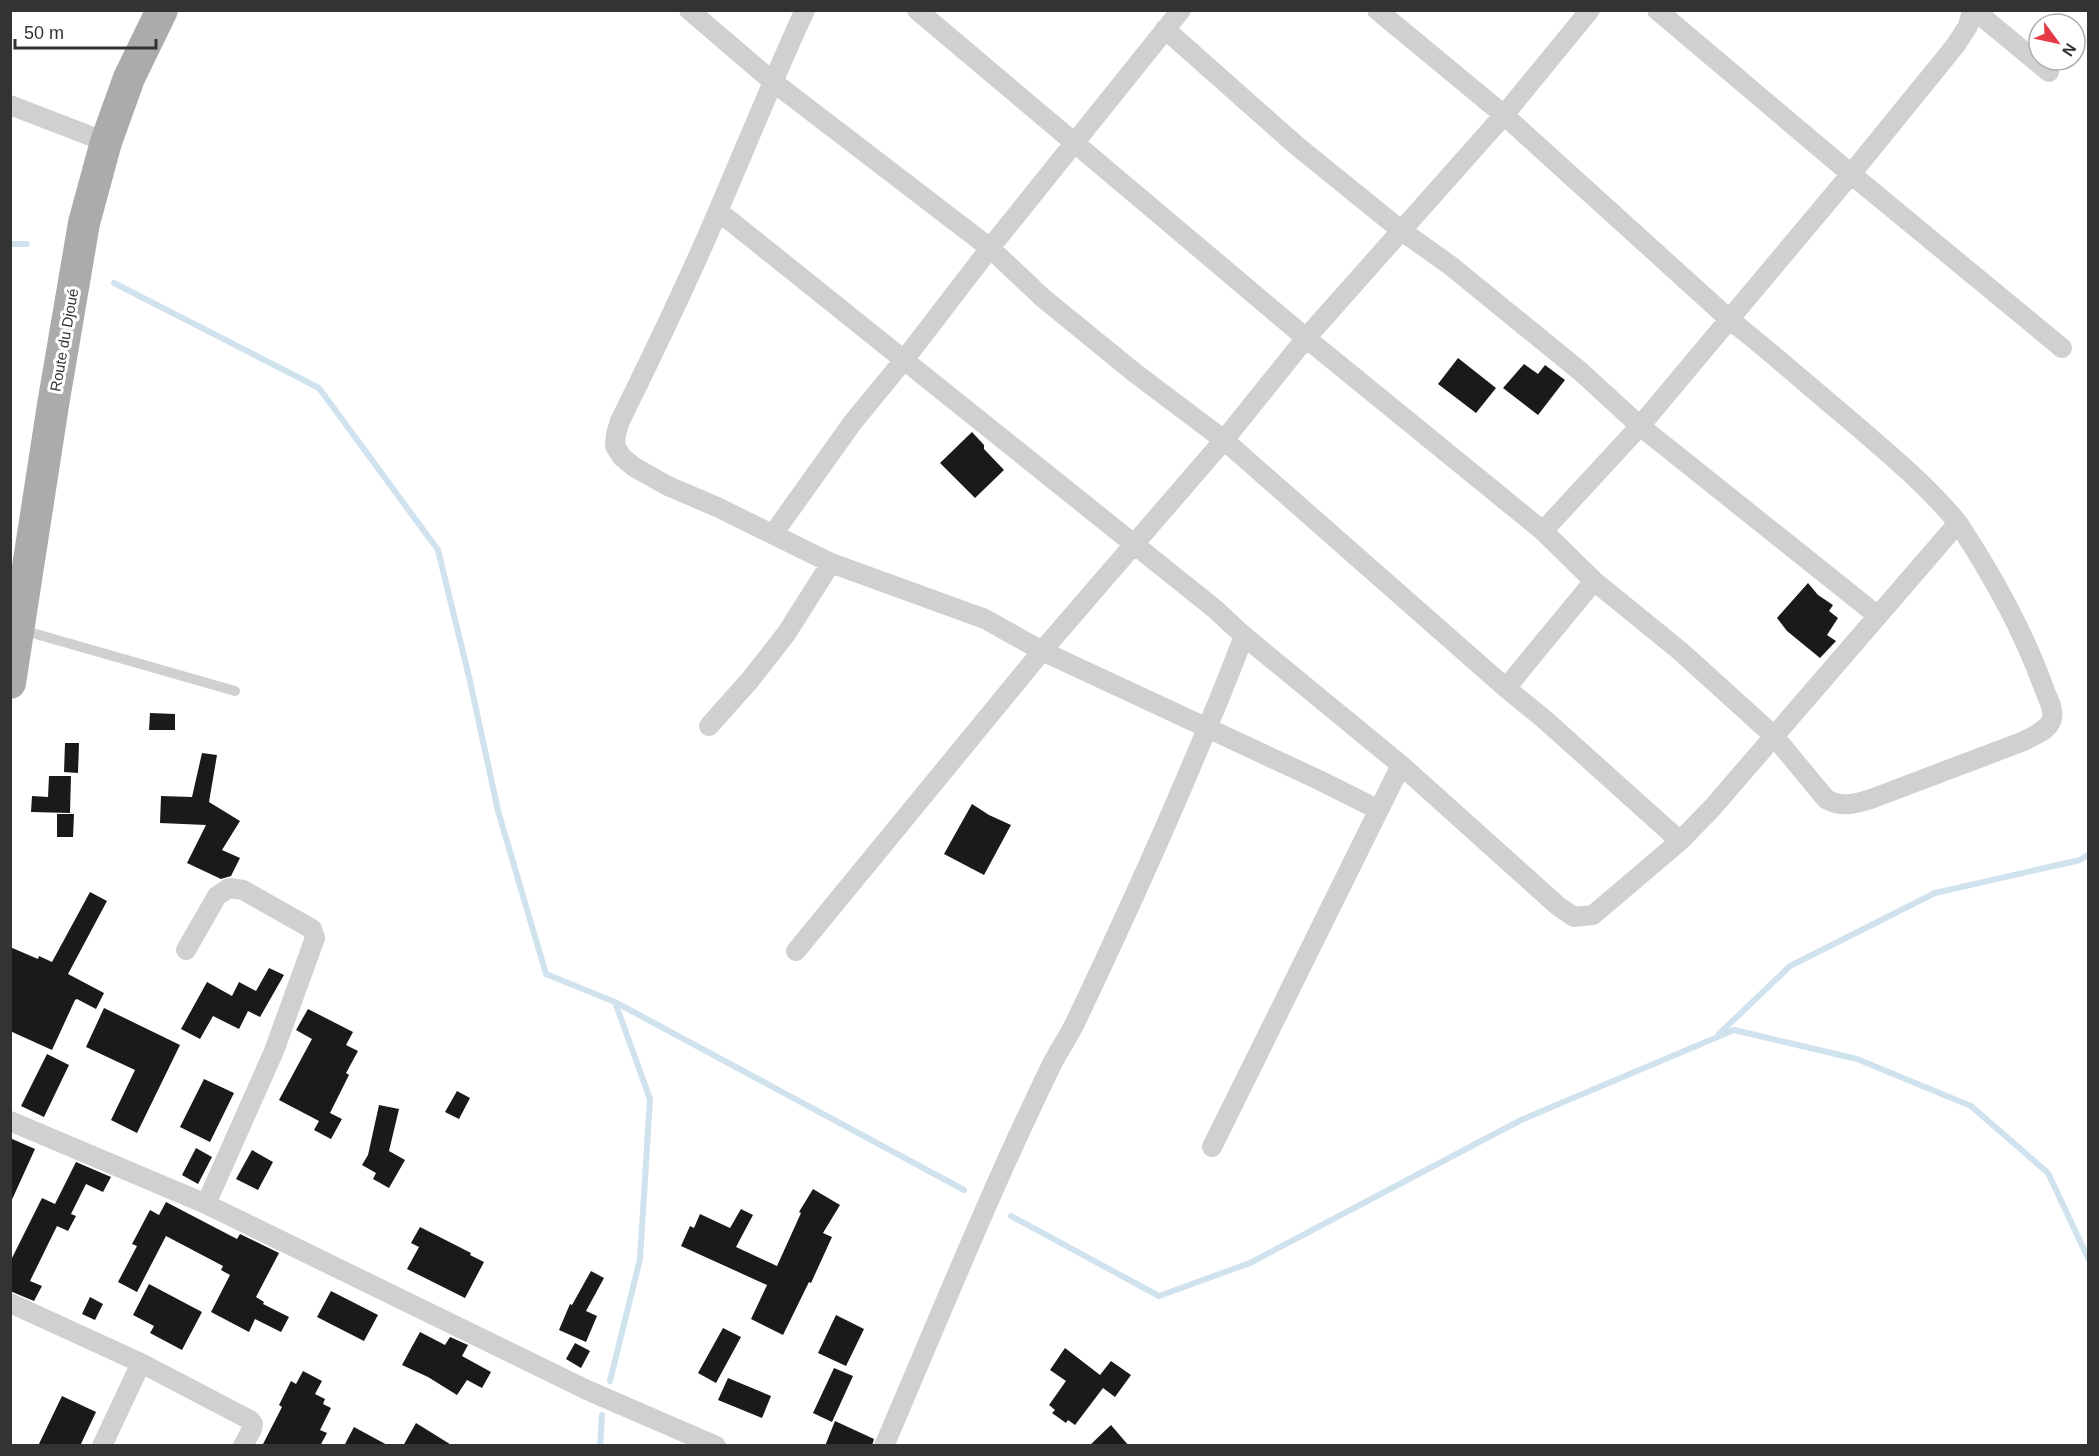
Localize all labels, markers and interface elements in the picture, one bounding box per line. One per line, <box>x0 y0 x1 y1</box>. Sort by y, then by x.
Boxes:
scale bar <box>15 12 156 50</box>
north arrow <box>2027 12 2087 72</box>
text: 50 m <box>24 23 64 43</box>
text: N <box>2059 40 2079 59</box>
street label: Route du Djoué <box>47 287 81 393</box>

